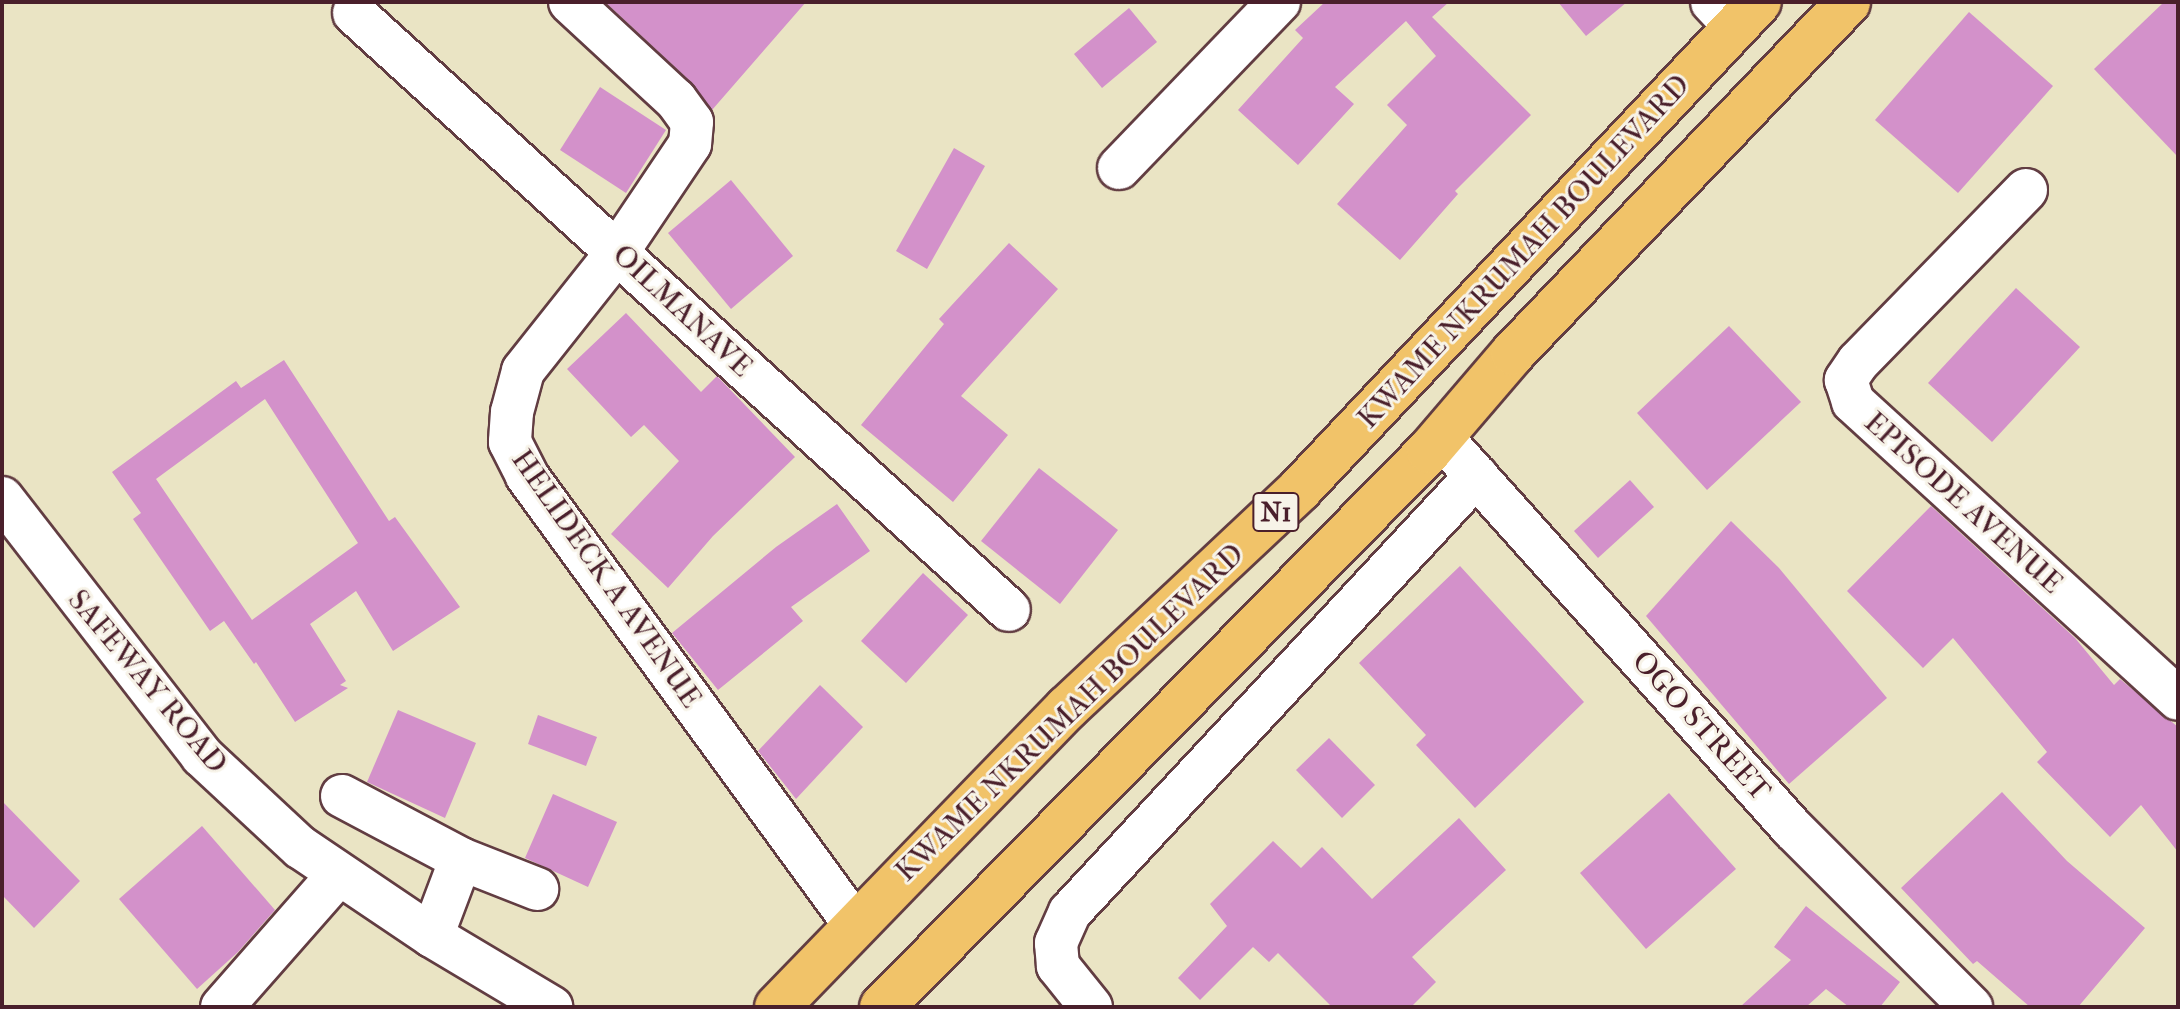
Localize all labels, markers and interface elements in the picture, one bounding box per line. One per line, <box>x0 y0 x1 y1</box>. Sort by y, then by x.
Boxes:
street label: KWAME NKRUMAH BOULEVARD <box>1350 68 1698 436</box>
street label: OILMANAVE <box>605 237 759 385</box>
street label: EPISODE AVENUE <box>1857 405 2069 601</box>
street label: HELIDECK A AVENUE <box>503 443 709 715</box>
road number: N1 <box>1252 488 1300 536</box>
street label: KWAME NKRUMAH BOULEVARD <box>888 537 1252 889</box>
street label: SAFEWAY ROAD <box>60 583 234 781</box>
street label: OGO STREET <box>1624 644 1778 808</box>

